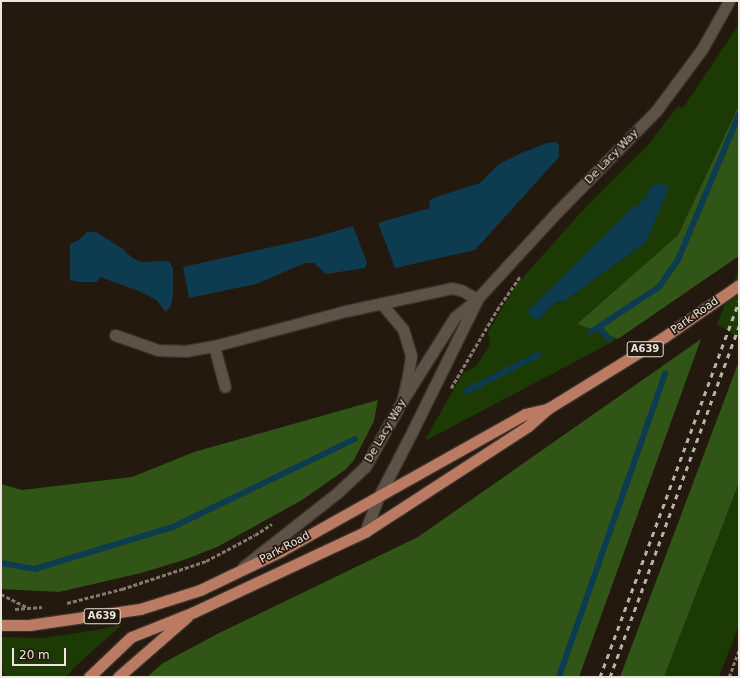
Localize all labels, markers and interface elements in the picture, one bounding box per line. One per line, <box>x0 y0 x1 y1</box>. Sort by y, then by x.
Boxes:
street label: De Lacy Way <box>583 127 641 187</box>
street label: Park Road <box>669 295 721 337</box>
road number: A639 <box>626 341 664 357</box>
street label: De Lacy Way <box>363 397 409 465</box>
street label: Park Road <box>258 529 312 567</box>
road number: A639 <box>83 608 121 624</box>
scale bar <box>14 640 68 666</box>
text: 20 m <box>19 648 50 662</box>

